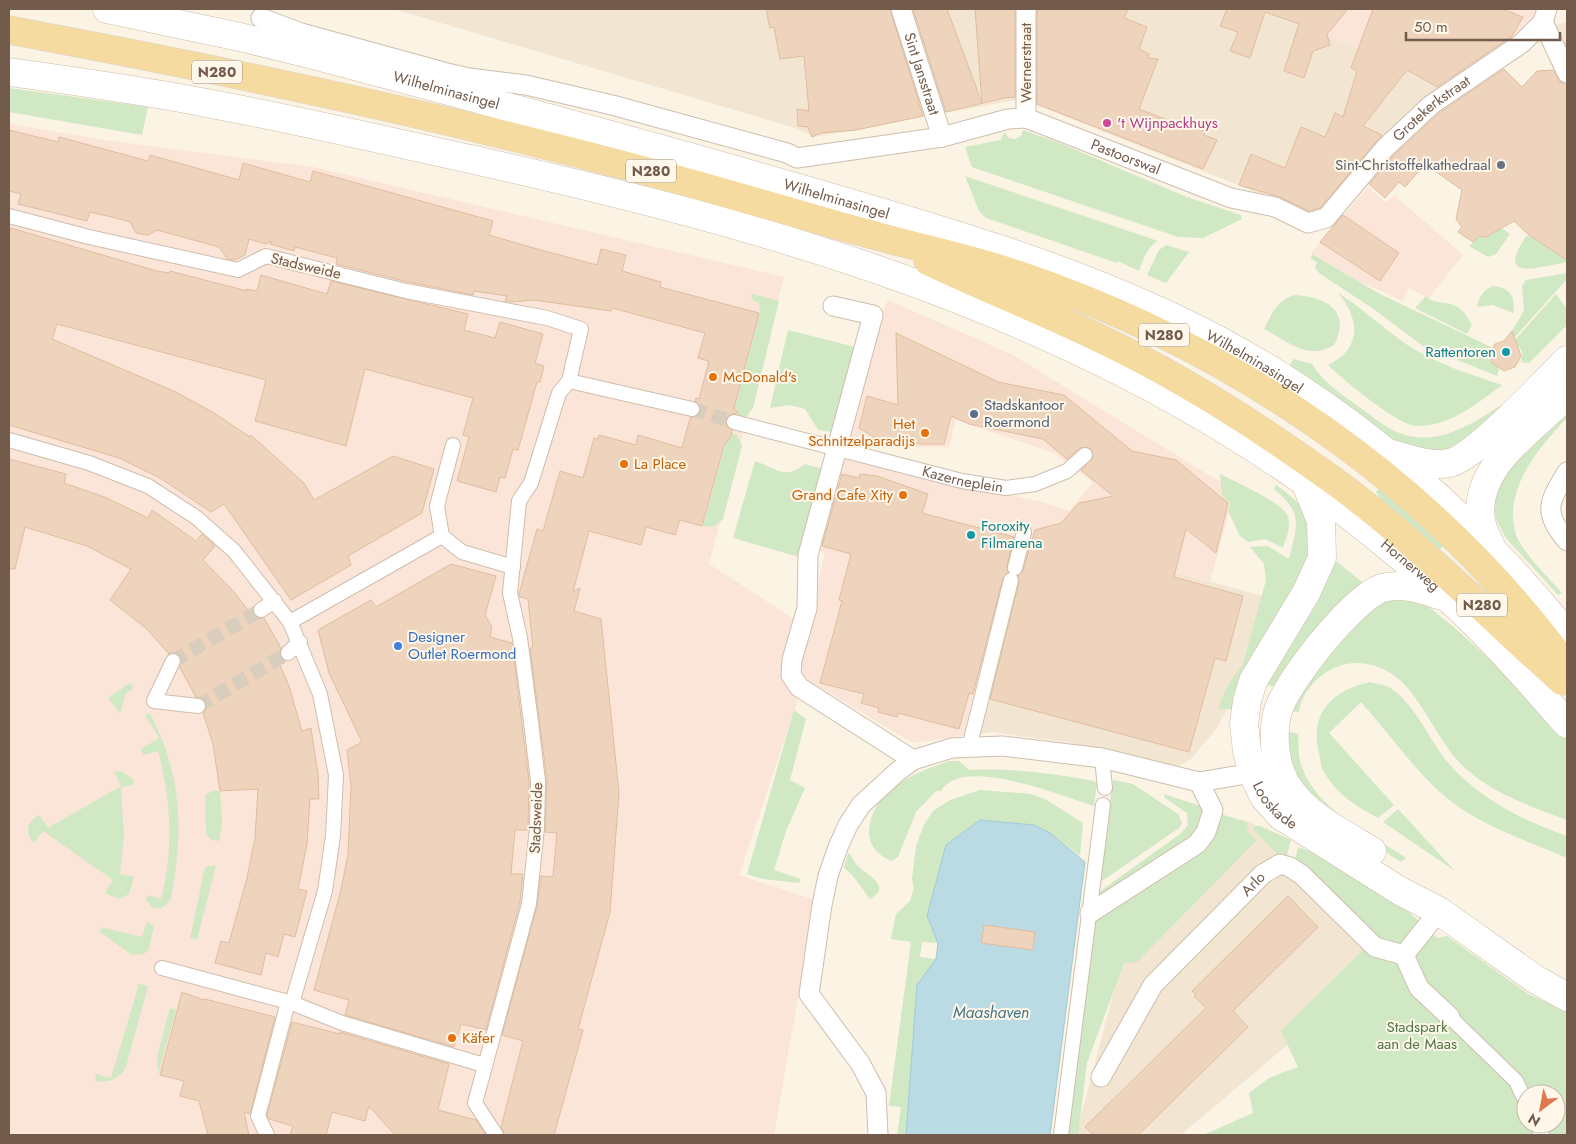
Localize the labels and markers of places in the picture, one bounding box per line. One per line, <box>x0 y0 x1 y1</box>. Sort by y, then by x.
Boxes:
place label: 't Wijnpackhuys <box>1117 112 1218 134</box>
marker: 't Wijnpackhuys <box>1101 117 1113 129</box>
place label: Sint-Christoffelkathedraal <box>1335 154 1491 176</box>
marker: Sint-Christoffelkathedraal <box>1495 159 1507 171</box>
place label: Rattentoren <box>1425 341 1496 363</box>
marker: Rattentoren <box>1500 346 1512 358</box>
place label: McDonald's <box>723 366 797 388</box>
marker: McDonald's <box>707 371 719 383</box>
place label: Stadskantoor Roermond <box>984 394 1065 433</box>
marker: Stadskantoor Roermond <box>968 408 980 420</box>
place label: Het Schnitzelparadijs <box>808 413 915 452</box>
marker: Het Schnitzelparadijs <box>919 427 931 439</box>
place label: La Place <box>634 453 687 475</box>
marker: La Place <box>618 458 630 470</box>
place label: Grand Cafe Xity <box>792 484 893 506</box>
marker: Grand Cafe Xity <box>897 489 909 501</box>
place label: Foroxity Filmarena <box>981 515 1043 554</box>
marker: Foroxity Filmarena <box>965 529 977 541</box>
place label: Designer Outlet Roermond <box>408 626 516 665</box>
marker: Designer Outlet Roermond <box>392 640 404 652</box>
place label: Käfer <box>462 1027 496 1049</box>
marker: Käfer <box>446 1032 458 1044</box>

